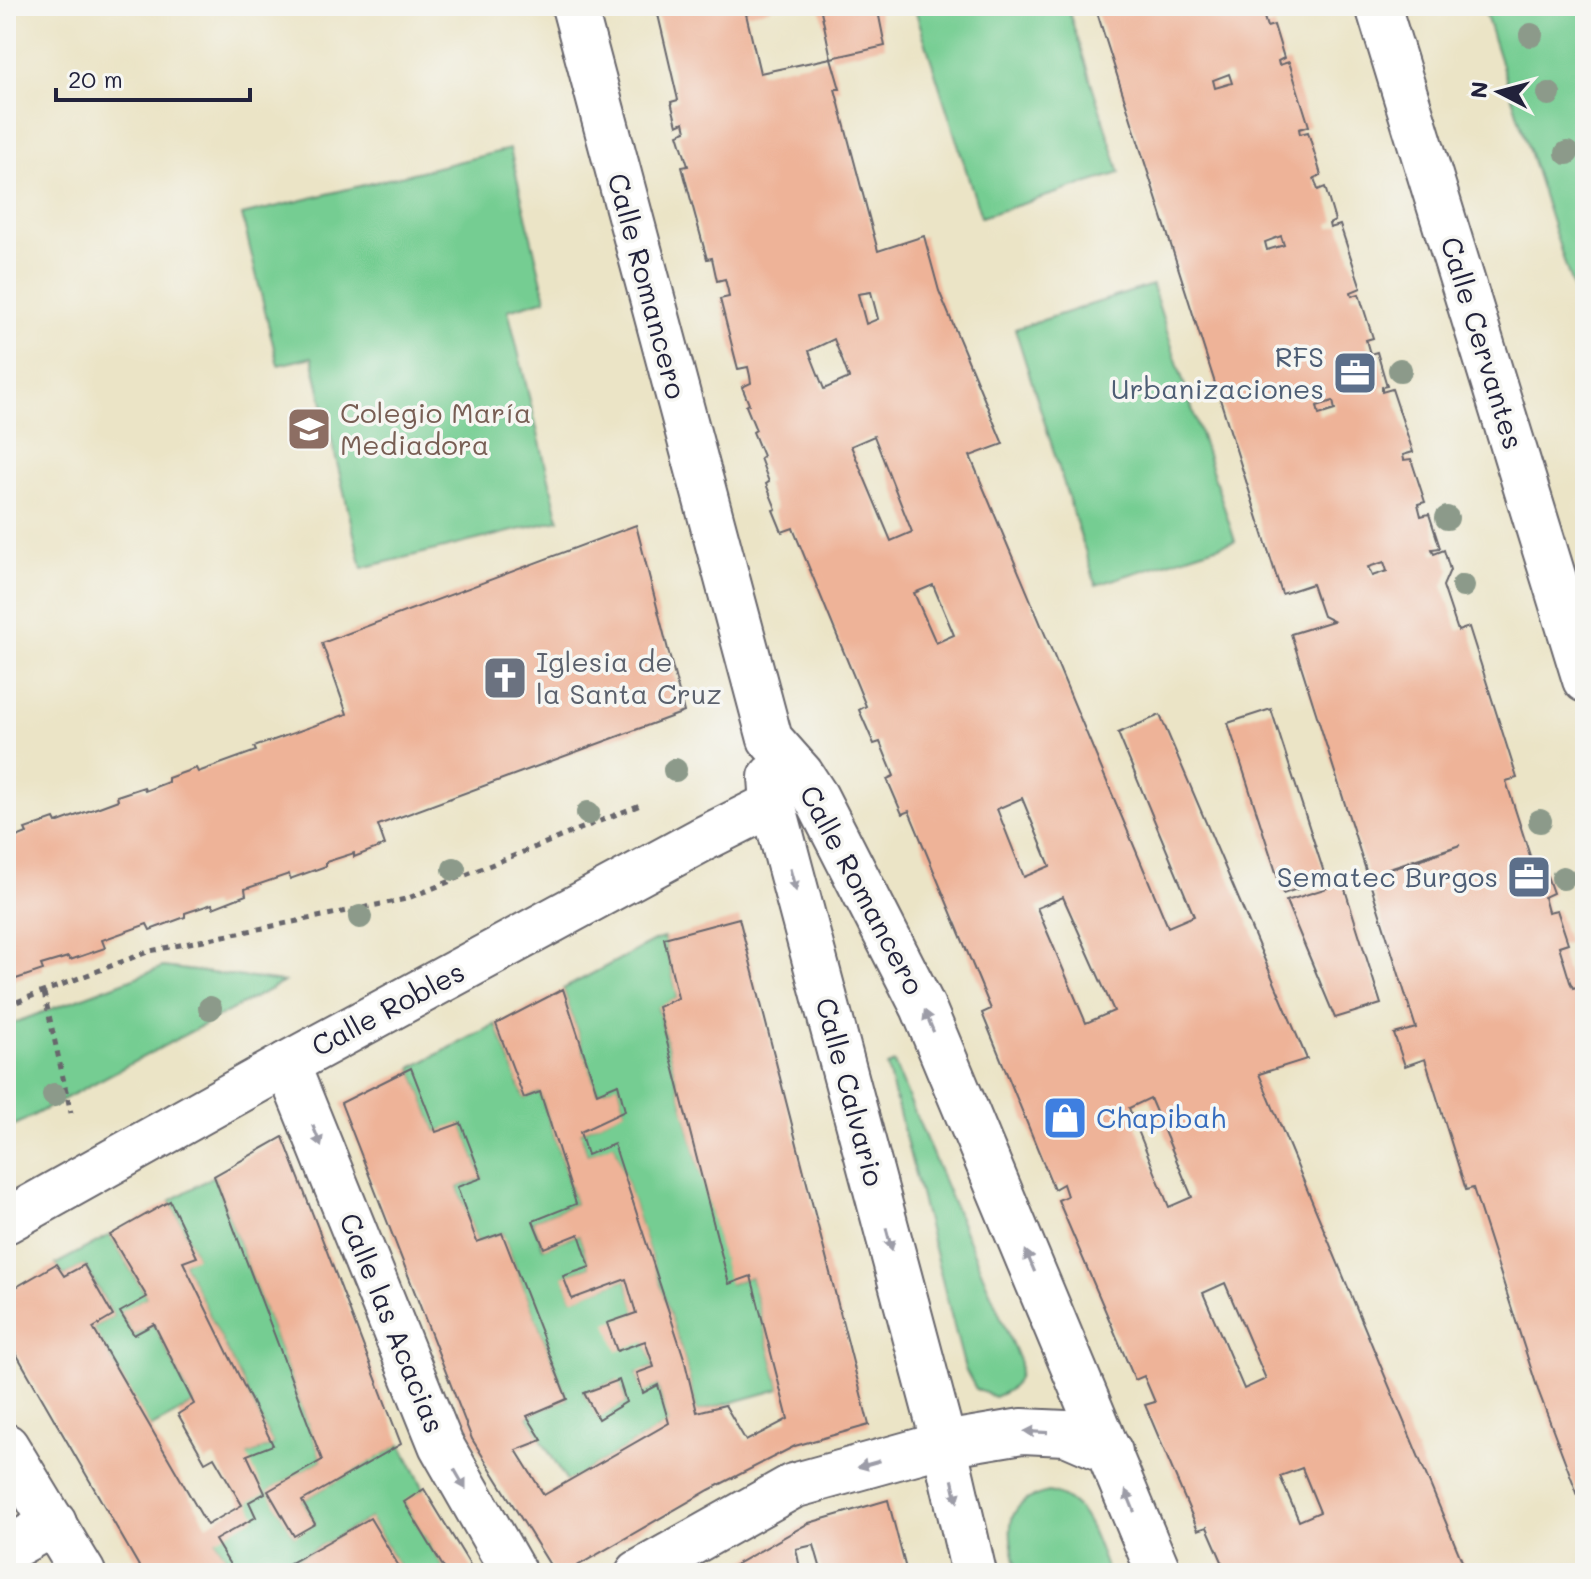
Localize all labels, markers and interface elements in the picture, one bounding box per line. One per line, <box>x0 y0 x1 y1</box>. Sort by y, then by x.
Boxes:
scale bar <box>56 52 250 102</box>
north arrow <box>1459 52 1539 132</box>
text: 20 m <box>68 63 123 94</box>
text: N <box>1463 80 1494 100</box>
street label: Calle Romancero <box>601 169 695 402</box>
street label: Calle Cervantes <box>1434 232 1532 453</box>
place label: RFS Urbanizaciones <box>1111 338 1324 406</box>
office icon: RFS Urbanizaciones <box>1331 349 1379 397</box>
place label: Colegio María Mediadora <box>340 394 531 462</box>
school or university icon: Colegio María Mediadora <box>285 405 333 453</box>
place label: Iglesia de la Santa Cruz <box>536 643 722 711</box>
church icon: Iglesia de la Santa Cruz <box>481 654 529 702</box>
street label: Calle Romancero <box>793 779 933 1000</box>
office icon: Sematec Burgos <box>1505 853 1553 901</box>
place label: Sematec Burgos <box>1277 858 1498 894</box>
one-way arrow <box>788 867 800 892</box>
street label: Calle Robles <box>305 953 470 1063</box>
street label: Calle Calvario <box>809 994 893 1190</box>
one-way arrow <box>922 1009 935 1033</box>
shop icon: Chapibah <box>1041 1094 1089 1142</box>
place label: Chapibah <box>1096 1099 1226 1135</box>
one-way arrow <box>311 1124 324 1148</box>
street label: Calle las Acacias <box>332 1207 453 1438</box>
one-way arrow <box>884 1227 896 1252</box>
one-way arrow <box>1024 1249 1037 1273</box>
one-way arrow <box>1023 1425 1048 1438</box>
one-way arrow <box>856 1458 880 1471</box>
one-way arrow <box>453 1468 467 1490</box>
one-way arrow <box>949 1478 962 1503</box>
one-way arrow <box>1123 1489 1136 1513</box>

